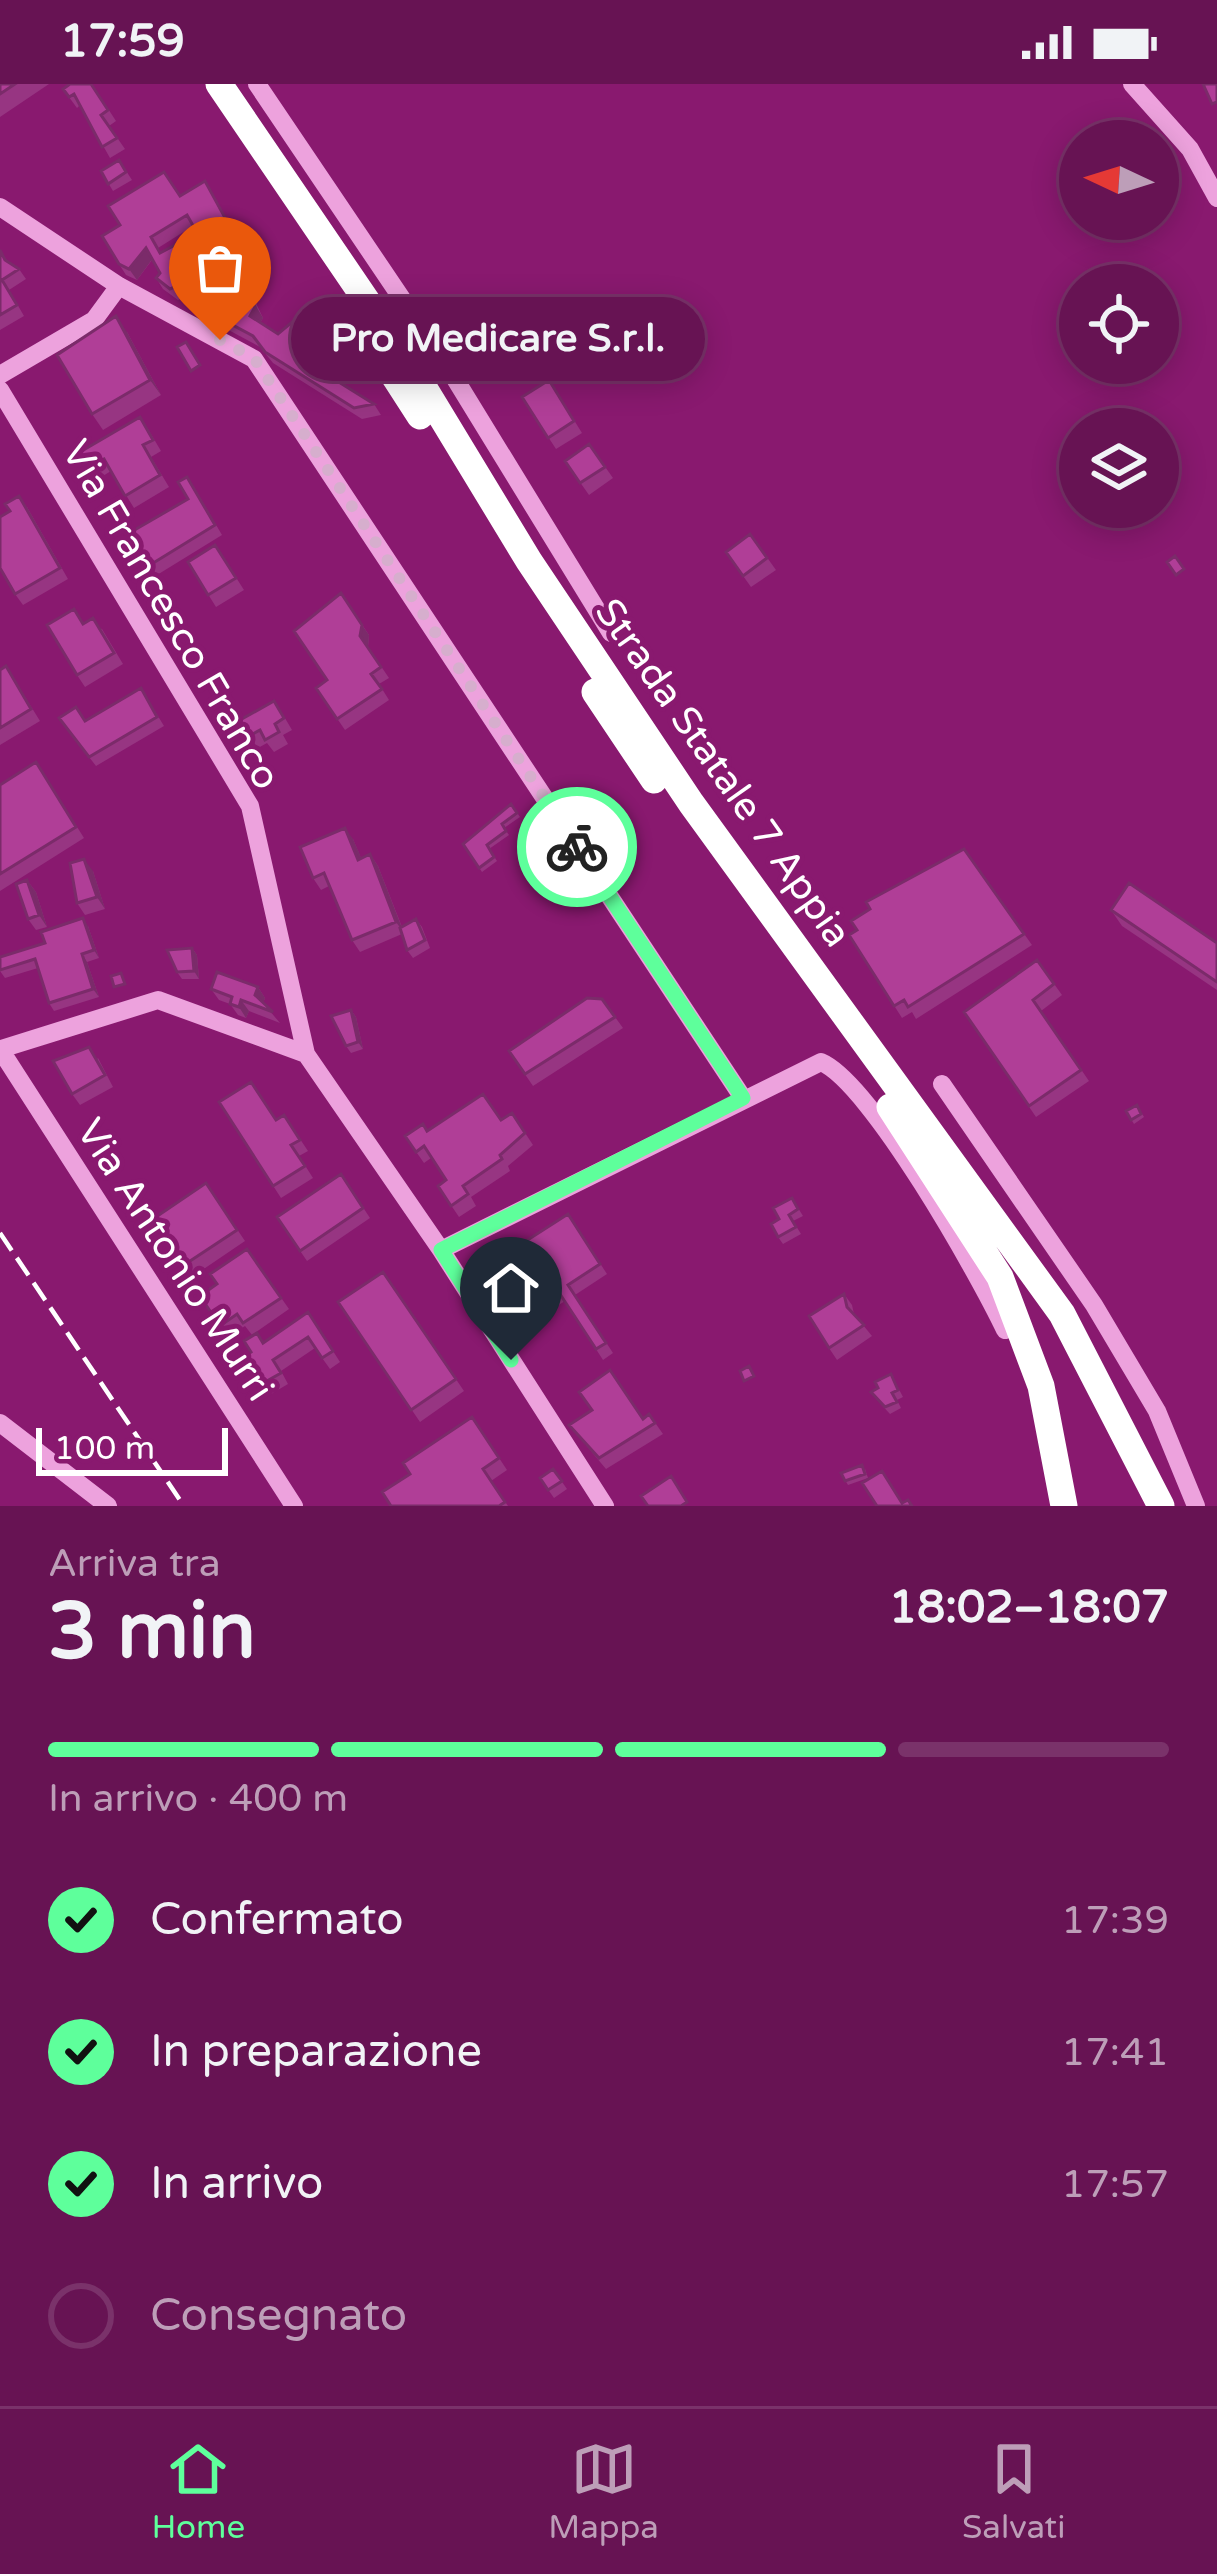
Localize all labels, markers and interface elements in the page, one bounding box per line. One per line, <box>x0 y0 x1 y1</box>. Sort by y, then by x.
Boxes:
text: 17:59 <box>60 15 185 69</box>
north arrow <box>1059 120 1179 240</box>
map controls <box>1059 120 1179 528</box>
pin <box>169 217 271 340</box>
icon: bag <box>187 235 253 301</box>
button: locate <box>1059 264 1179 384</box>
callout: Pro Medicare S.r.l. <box>292 298 706 382</box>
text: Pro Medicare S.r.l. <box>331 315 665 362</box>
button: layers <box>1059 408 1179 528</box>
street label: Via Francesco Franco <box>52 432 290 798</box>
street label: Strada Statale 7 Appia <box>585 590 861 956</box>
courier <box>517 787 637 907</box>
icon: bike <box>544 814 610 880</box>
street label: Via Antonio Murri <box>66 1110 284 1410</box>
pin <box>460 1237 562 1360</box>
icon: home <box>478 1255 544 1321</box>
scale bar <box>36 1422 228 1475</box>
text: 100 m <box>54 1429 155 1468</box>
text: Arriva tra <box>48 1540 221 1587</box>
text: 18:02–18:07 <box>889 1581 1169 1635</box>
text: 3 min <box>48 1585 256 1679</box>
text: In arrivo · 400 m <box>48 1775 348 1822</box>
icon: check <box>48 1887 114 1953</box>
text: Confermato <box>150 1893 404 1947</box>
text: 17:39 <box>1061 1897 1169 1944</box>
icon: check <box>48 2019 114 2085</box>
text: In preparazione <box>150 2025 482 2079</box>
text: 17:41 <box>1061 2029 1169 2076</box>
icon: check <box>48 2151 114 2217</box>
text: In arrivo <box>150 2157 323 2211</box>
text: 17:57 <box>1061 2161 1169 2208</box>
text: Consegnato <box>150 2289 407 2343</box>
tab: Home <box>152 2436 245 2547</box>
tab: Mappa <box>548 2436 659 2547</box>
tab: Salvati <box>962 2436 1065 2547</box>

